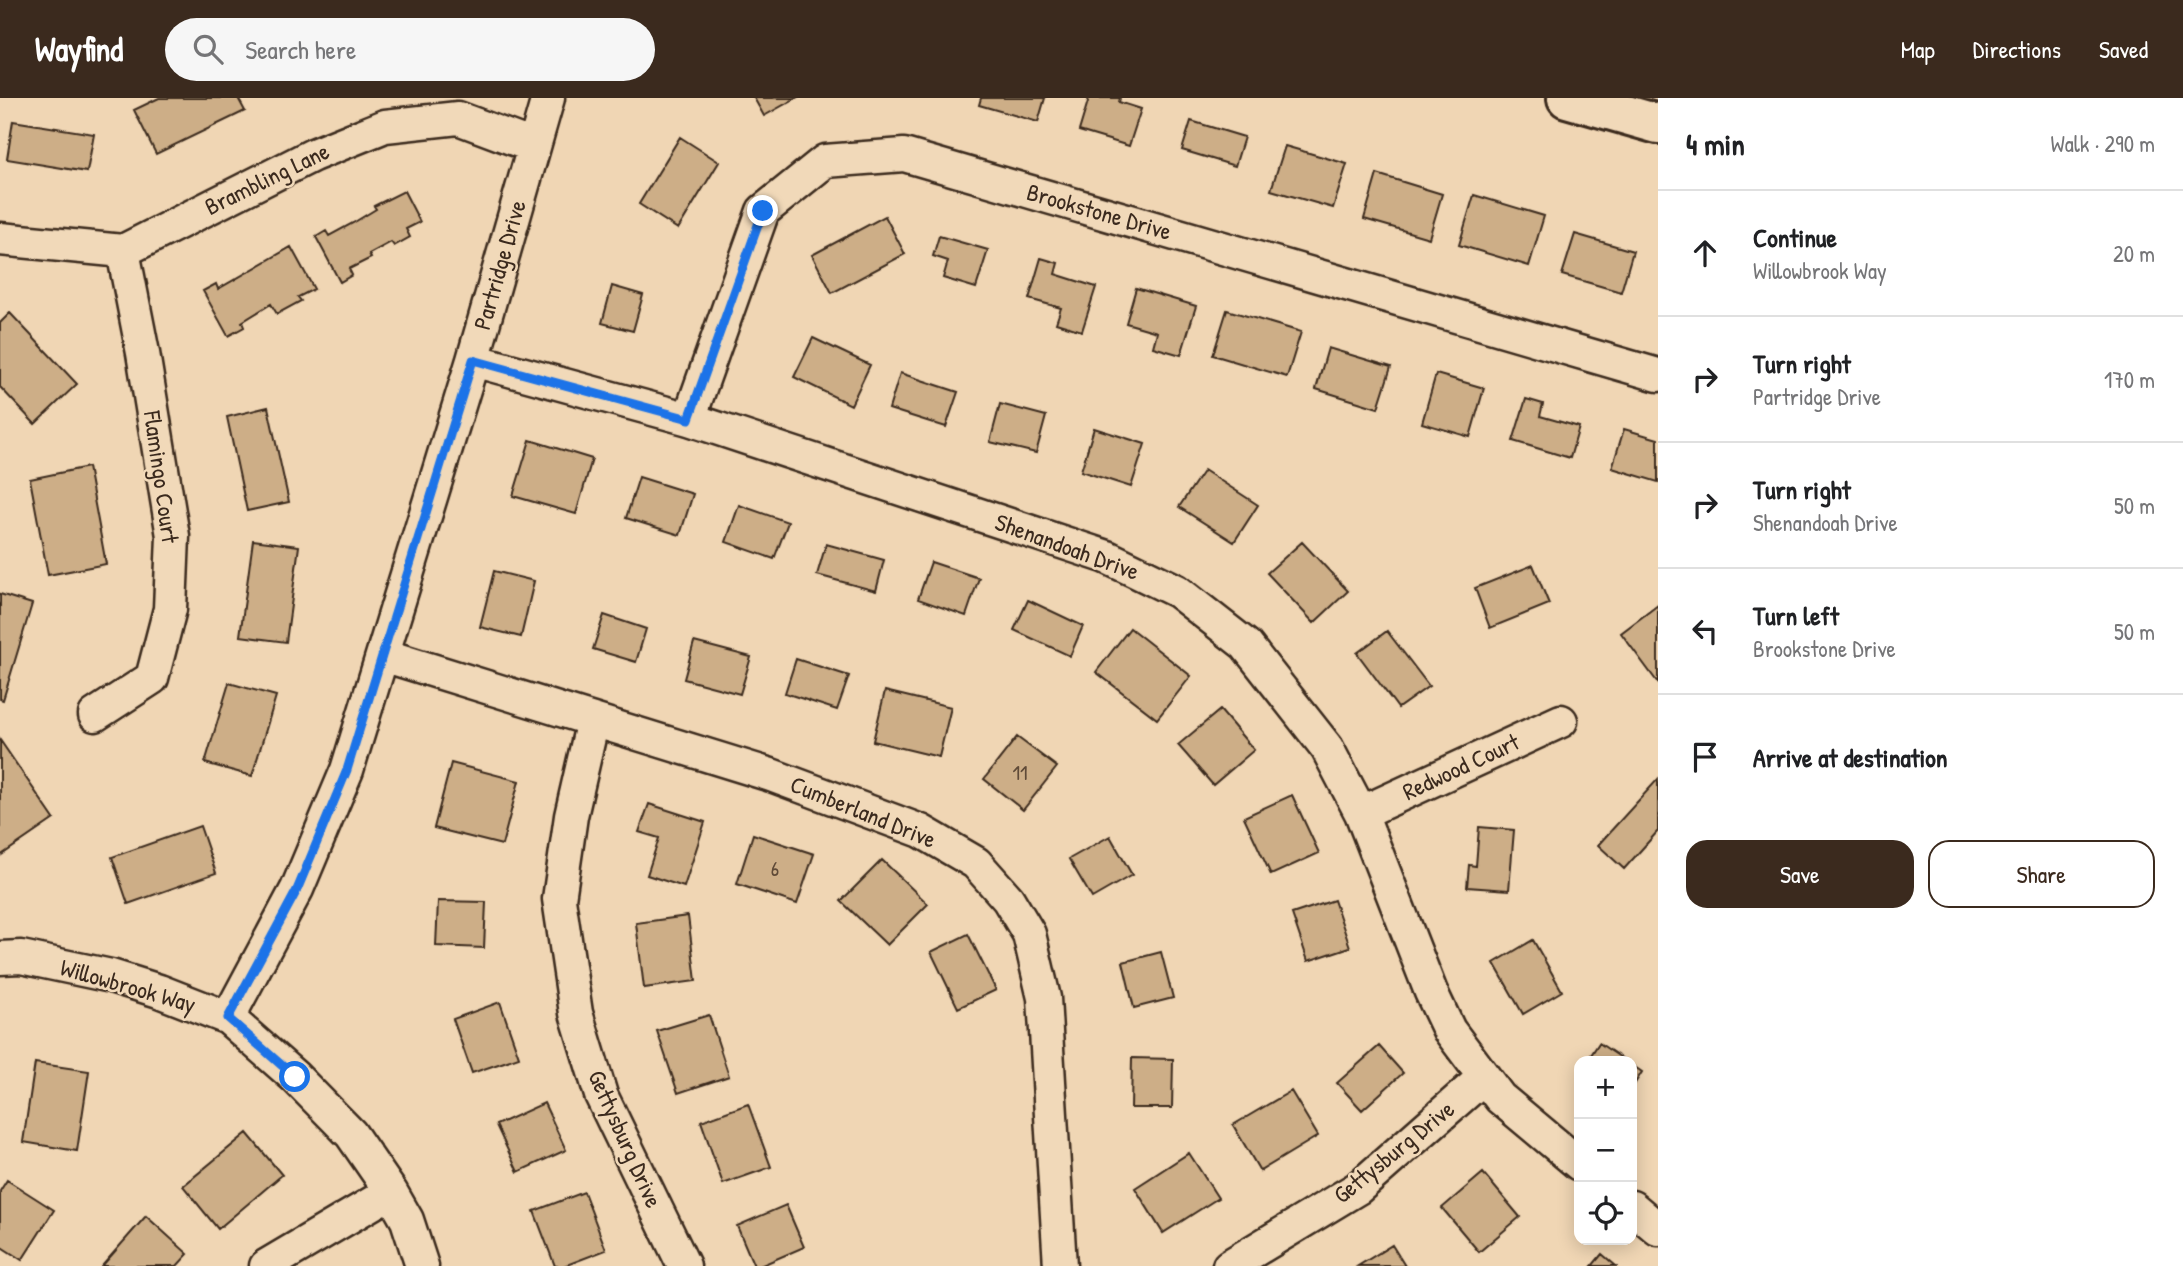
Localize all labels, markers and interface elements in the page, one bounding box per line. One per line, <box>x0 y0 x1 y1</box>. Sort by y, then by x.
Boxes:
search box <box>165 18 655 81</box>
text: Wayfind <box>35 27 123 71</box>
icon: search <box>189 30 227 68</box>
text: Search here <box>245 32 356 67</box>
text: Map <box>1901 33 1935 65</box>
text: Directions <box>1973 33 2061 65</box>
text: Saved <box>2099 33 2148 65</box>
text: 4 min <box>1686 124 1745 164</box>
text: Walk · 290 m <box>2051 128 2155 159</box>
street label: Brambling Lane <box>199 134 334 222</box>
street label: Brookstone Drive <box>1023 175 1176 247</box>
route end <box>747 195 778 226</box>
street label: Partridge Drive <box>465 196 533 333</box>
text: Continue <box>1753 220 1837 255</box>
icon: ahead <box>1686 234 1724 272</box>
text: 20 m <box>2113 238 2155 269</box>
text: Willowbrook Way <box>1753 255 1887 286</box>
text: Turn right <box>1753 346 1851 381</box>
icon: right <box>1686 360 1724 398</box>
text: 170 m <box>2104 364 2155 395</box>
text: Partridge Drive <box>1753 381 1881 412</box>
street label: Flamingo Court <box>137 408 187 546</box>
text: Turn right <box>1753 472 1851 507</box>
icon: right <box>1686 486 1724 524</box>
text: 50 m <box>2114 490 2155 521</box>
street label: Shenandoah Drive <box>991 505 1144 587</box>
text: Shenandoah Drive <box>1753 507 1898 538</box>
text: Turn left <box>1753 598 1839 633</box>
icon: left <box>1686 612 1724 650</box>
text: 50 m <box>2114 616 2155 647</box>
text: Brookstone Drive <box>1753 633 1896 664</box>
street label: Redwood Court <box>1397 725 1525 807</box>
icon: arrive <box>1686 738 1724 776</box>
text: Arrive at destination <box>1753 740 1948 775</box>
house number: 11 <box>1012 758 1028 787</box>
street label: Cumberland Drive <box>786 767 941 855</box>
button: Save <box>1686 840 1914 908</box>
button: Share <box>1928 840 2155 908</box>
house number: 6 <box>771 854 779 883</box>
street label: Willowbrook Way <box>57 950 200 1020</box>
map controls <box>1574 1056 1637 1245</box>
button: + <box>1574 1056 1637 1119</box>
route start <box>279 1061 310 1092</box>
street label: Gettysburg Drive <box>581 1065 671 1213</box>
street label: Gettysburg Drive <box>1326 1092 1461 1210</box>
button: − <box>1574 1119 1637 1182</box>
button: locate <box>1574 1182 1637 1245</box>

